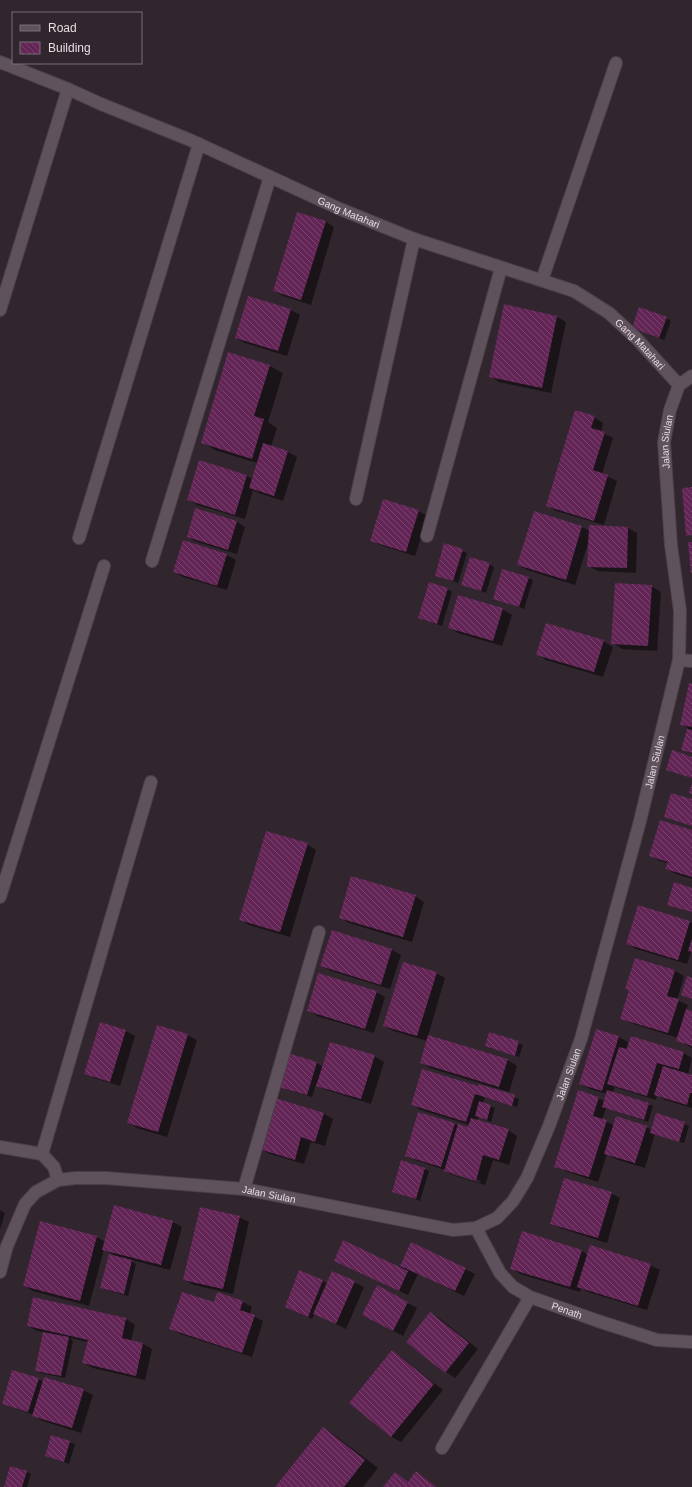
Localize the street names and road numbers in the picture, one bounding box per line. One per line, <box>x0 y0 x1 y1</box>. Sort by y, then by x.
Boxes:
street label: Gang Matahari <box>316 195 381 231</box>
street label: Gang Matahari <box>613 317 667 372</box>
street label: Jalan Siulan <box>659 414 675 469</box>
street label: Jalan Siulan <box>643 734 667 790</box>
street label: Jalan Siulan <box>554 1047 583 1102</box>
street label: Jalan Siulan <box>241 1184 297 1205</box>
street label: Penath <box>550 1300 584 1321</box>

